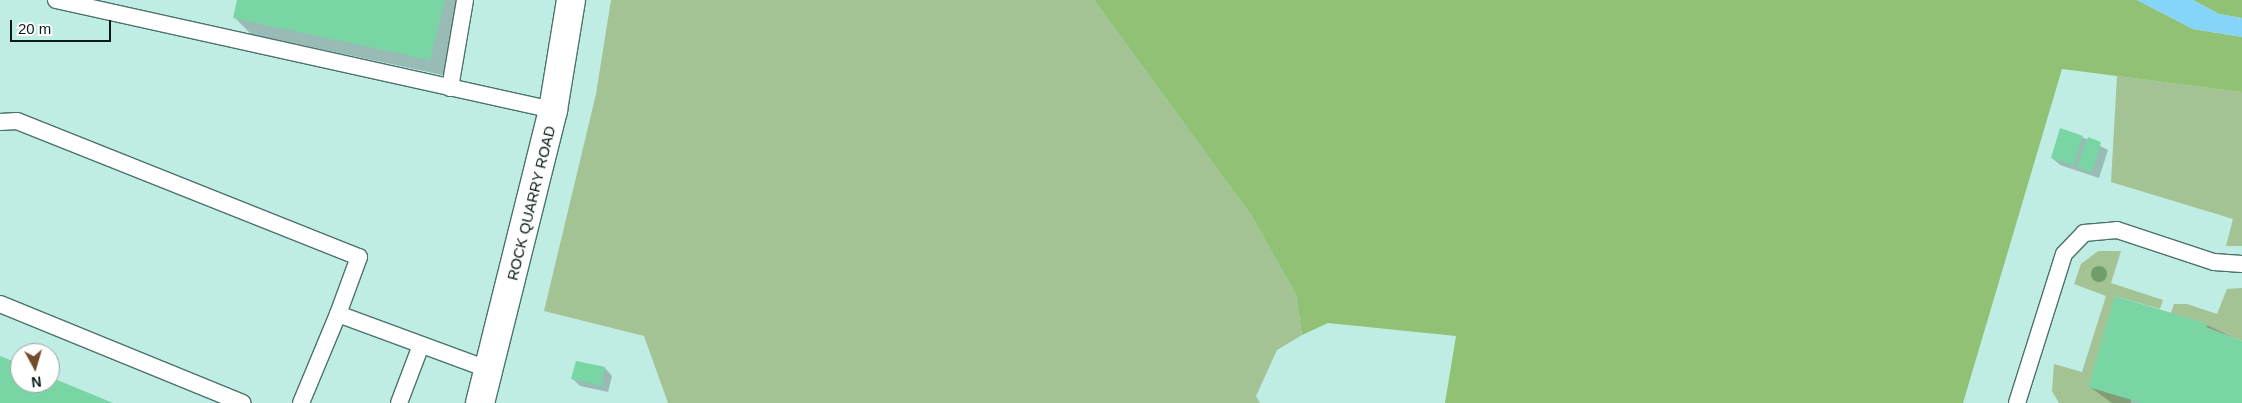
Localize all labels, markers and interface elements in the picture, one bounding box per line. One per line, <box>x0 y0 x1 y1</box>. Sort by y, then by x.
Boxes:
scale bar <box>12 10 114 42</box>
text: 20 m <box>18 20 51 37</box>
street label: ROCK QUARRY ROAD <box>503 124 559 282</box>
north arrow <box>10 343 60 393</box>
text: N <box>31 373 42 390</box>

